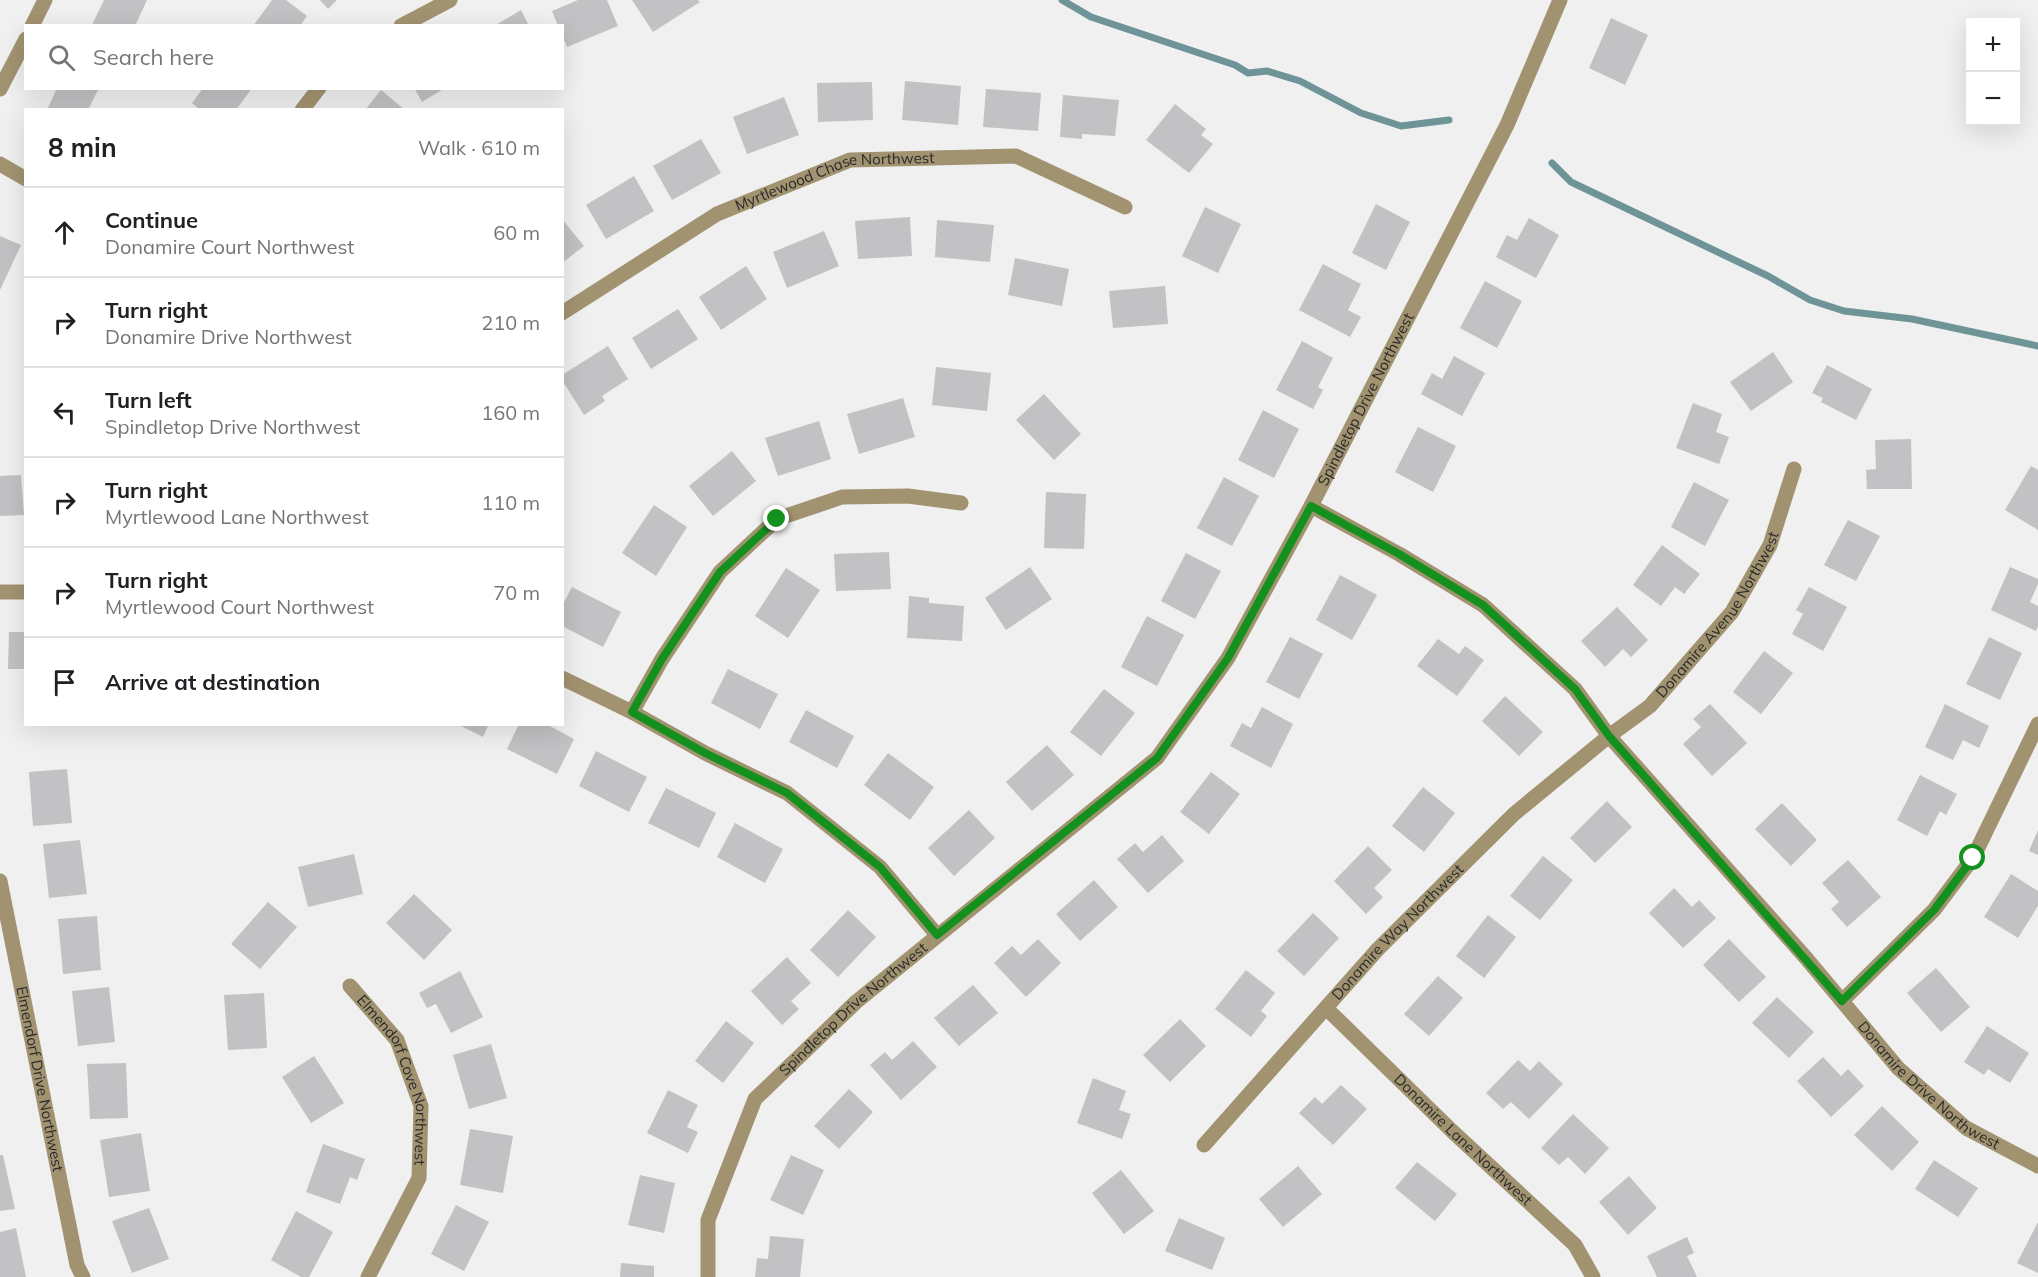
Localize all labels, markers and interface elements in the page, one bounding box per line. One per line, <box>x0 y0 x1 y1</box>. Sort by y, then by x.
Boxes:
map controls <box>1966 18 2020 126</box>
button: + <box>1966 18 2020 72</box>
search box <box>24 24 564 90</box>
icon: search <box>45 41 78 74</box>
text: Search here <box>93 43 214 71</box>
button: − <box>1966 72 2020 126</box>
text: 8 min <box>48 131 117 164</box>
text: Walk · 610 m <box>418 135 540 160</box>
street label: Myrtlewood Chase Northwest <box>732 148 935 215</box>
text: Continue <box>105 206 198 234</box>
icon: ahead <box>48 216 81 249</box>
text: 60 m <box>493 220 540 245</box>
text: Donamire Court Northwest <box>105 234 354 259</box>
text: Turn right <box>105 296 208 324</box>
icon: right <box>48 306 81 339</box>
text: 210 m <box>481 310 540 335</box>
street label: Spindletop Drive Northwest <box>1313 310 1418 489</box>
text: Donamire Drive Northwest <box>105 324 352 349</box>
text: Turn left <box>105 386 192 414</box>
icon: left <box>48 396 81 429</box>
text: 160 m <box>481 400 540 425</box>
text: Spindletop Drive Northwest <box>105 414 360 439</box>
text: Turn right <box>105 476 208 504</box>
icon: right <box>48 486 81 519</box>
text: 110 m <box>481 490 540 515</box>
text: Myrtlewood Lane Northwest <box>105 504 369 529</box>
route end <box>763 505 789 531</box>
street label: Donamire Avenue Northwest <box>1652 529 1783 701</box>
text: Turn right <box>105 566 208 594</box>
icon: right <box>48 576 81 609</box>
text: 70 m <box>493 580 540 605</box>
text: Myrtlewood Court Northwest <box>105 594 374 619</box>
icon: arrive <box>48 666 81 699</box>
text: Arrive at destination <box>105 668 320 696</box>
route start <box>1959 844 1985 870</box>
street label: Donamire Way Northwest <box>1327 860 1467 1004</box>
street label: Spindletop Drive Northwest <box>775 938 931 1080</box>
street label: Elmendorf Drive Northwest <box>12 985 68 1173</box>
street label: Elmendorf Cove Northwest <box>353 991 431 1166</box>
street label: Donamire Drive Northwest <box>1854 1017 2003 1153</box>
street label: Donamire Lane Northwest <box>1390 1070 1536 1209</box>

